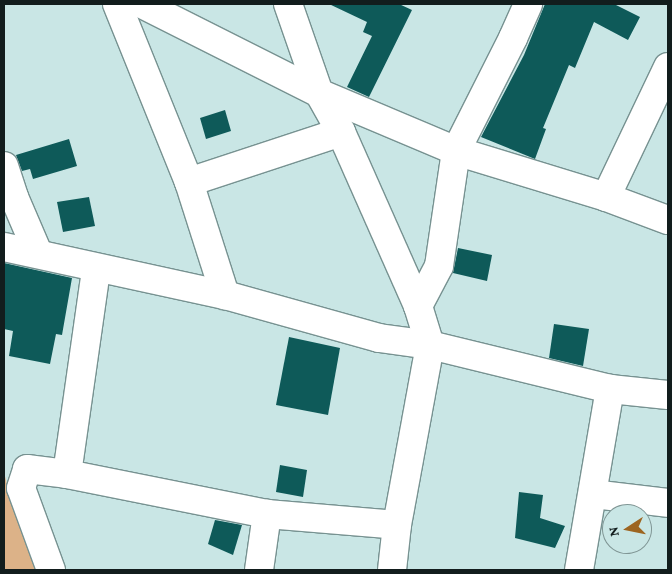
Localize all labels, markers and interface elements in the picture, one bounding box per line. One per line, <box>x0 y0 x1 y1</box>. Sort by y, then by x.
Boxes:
north arrow <box>602 504 652 554</box>
text: N <box>604 525 622 538</box>

